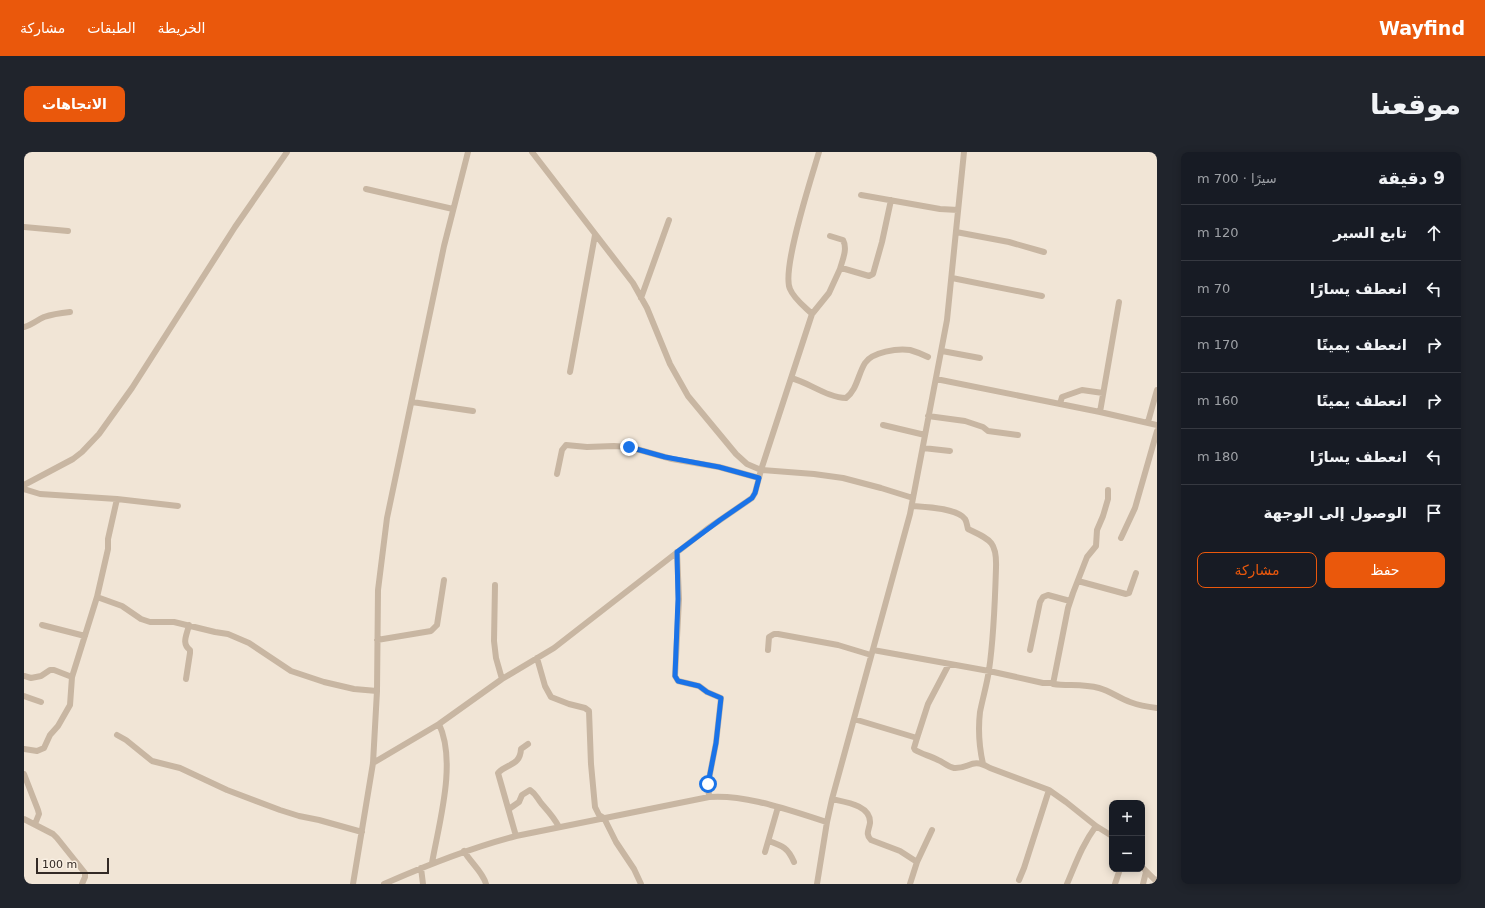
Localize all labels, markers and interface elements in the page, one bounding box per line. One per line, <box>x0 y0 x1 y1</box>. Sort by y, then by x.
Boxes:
text: Wayfind <box>1379 17 1465 39</box>
text: مشاركة <box>20 20 65 36</box>
text: الطبقات <box>87 20 136 36</box>
text: الخريطة <box>158 20 205 36</box>
button: الاتجاهات <box>24 86 125 122</box>
text: موقعنا <box>1370 88 1461 121</box>
text: 9 دقيقة <box>1378 168 1445 188</box>
text: سيرًا · 700 m <box>1197 171 1277 186</box>
icon: ahead <box>1423 222 1445 244</box>
text: تابع السير <box>1333 224 1407 242</box>
text: 120 m <box>1197 225 1239 240</box>
icon: left <box>1423 278 1445 300</box>
text: انعطف يسارًا <box>1310 280 1407 298</box>
text: 70 m <box>1197 281 1230 296</box>
icon: right <box>1423 334 1445 356</box>
text: انعطف يمينًا <box>1316 336 1407 354</box>
text: 170 m <box>1197 337 1239 352</box>
icon: right <box>1423 390 1445 412</box>
text: انعطف يمينًا <box>1316 392 1407 410</box>
text: 160 m <box>1197 393 1239 408</box>
route end <box>620 438 638 456</box>
icon: left <box>1423 446 1445 468</box>
text: انعطف يسارًا <box>1310 448 1407 466</box>
text: 180 m <box>1197 449 1239 464</box>
icon: arrive <box>1423 502 1445 524</box>
text: الوصول إلى الوجهة <box>1264 504 1407 522</box>
button: مشاركة <box>1197 552 1317 588</box>
button: حفظ <box>1325 552 1445 588</box>
route start <box>699 775 717 793</box>
map controls <box>1109 800 1145 872</box>
button: + <box>1109 800 1145 836</box>
button: − <box>1109 836 1145 872</box>
scale bar <box>36 856 109 875</box>
text: 100 m <box>42 858 77 871</box>

